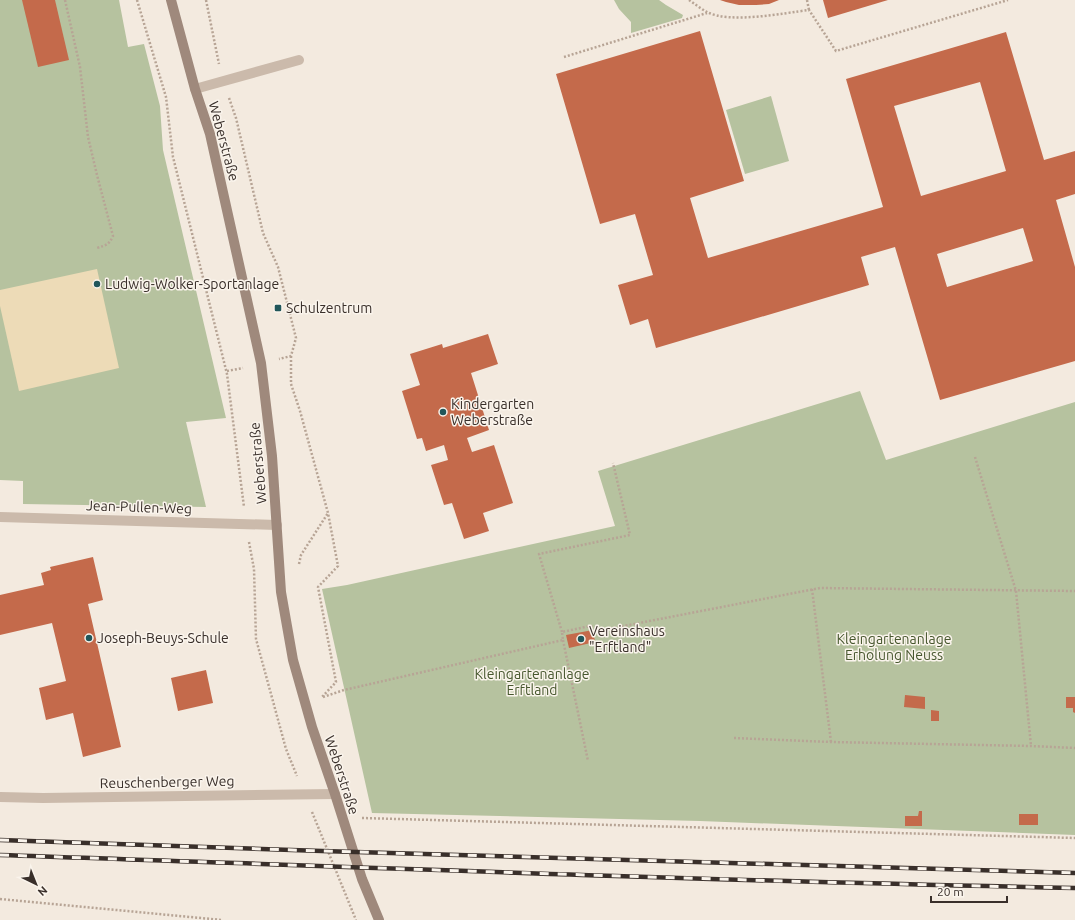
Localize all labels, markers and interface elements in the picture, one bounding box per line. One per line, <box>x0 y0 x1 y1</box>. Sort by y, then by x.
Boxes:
street label: Weberstraße <box>206 99 242 183</box>
place label: Ludwig-Wolker-Sportanlage <box>105 276 279 292</box>
marker: Ludwig-Wolker-Sportanlage <box>92 279 102 289</box>
place label: Schulzentrum <box>286 300 372 316</box>
marker: Schulzentrum <box>273 303 283 313</box>
place label: Kindergarten Weberstraße <box>451 396 534 428</box>
marker: Kindergarten Weberstraße <box>438 407 448 417</box>
street label: Weberstraße <box>246 421 270 505</box>
street label: Jean-Pullen-Weg <box>86 497 192 517</box>
place label: Vereinshaus "Erftland" <box>589 623 665 655</box>
place label: Joseph-Beuys-Schule <box>97 630 229 646</box>
park label: Kleingartenanlage Erholung Neuss <box>837 631 951 663</box>
marker: Joseph-Beuys-Schule <box>84 633 94 643</box>
marker: Vereinshaus "Erftland" <box>576 634 586 644</box>
park label: Kleingartenanlage Erftland <box>475 666 589 698</box>
street label: Weberstraße <box>322 734 362 816</box>
street label: Reuschenberger Weg <box>99 773 235 791</box>
north arrow <box>16 864 56 904</box>
scale bar <box>931 878 1007 904</box>
text: N <box>36 884 50 899</box>
text: 20 m <box>937 885 964 898</box>

